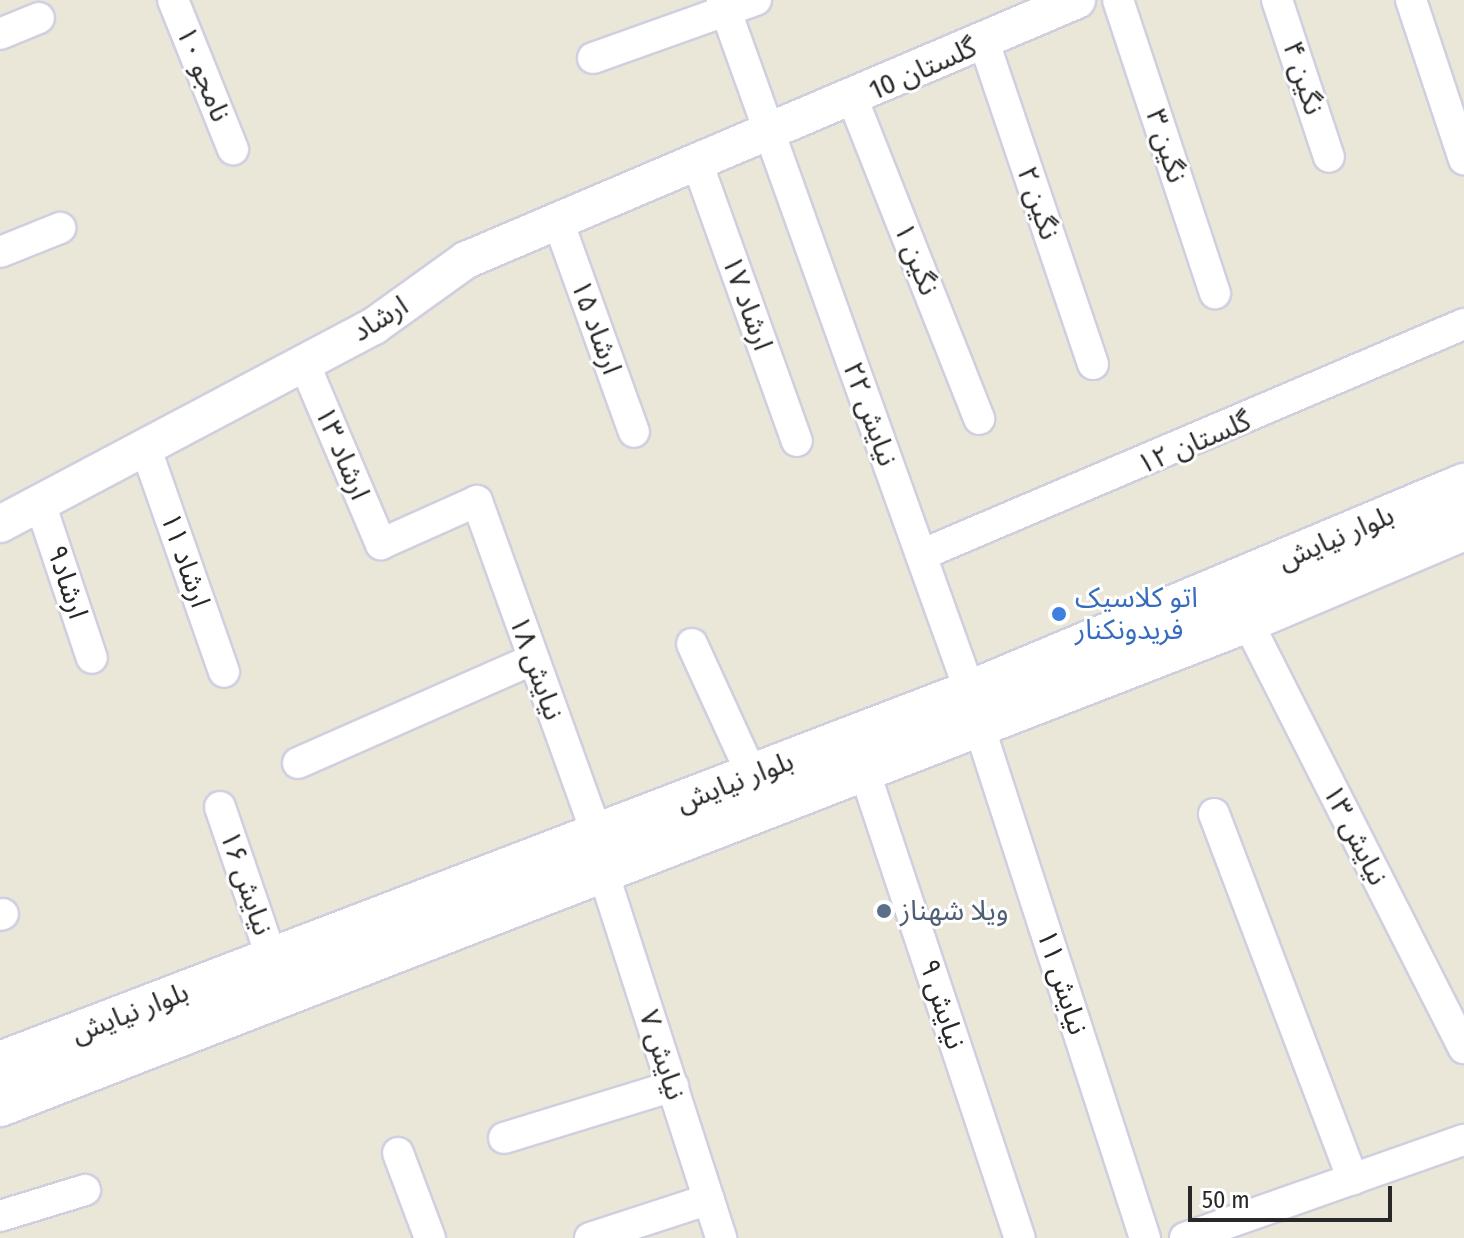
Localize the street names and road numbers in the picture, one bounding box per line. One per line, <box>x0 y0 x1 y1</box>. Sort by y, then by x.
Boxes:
street label: نامجو ۱۰ <box>169 21 237 127</box>
street label: گلستان 10 <box>864 31 982 107</box>
street label: نگین ۴ <box>1275 37 1331 119</box>
street label: نگین ۳ <box>1138 105 1194 187</box>
street label: نگین ۲ <box>1010 162 1066 244</box>
street label: نگین ۱ <box>886 218 946 300</box>
street label: ارشاد ۱۷ <box>714 251 780 355</box>
street label: ارشاد ۱۵ <box>563 275 629 379</box>
street label: ارشاد <box>346 289 414 349</box>
street label: نیایش ۲۲ <box>836 357 904 471</box>
street label: ارشاد ۱۳ <box>307 401 377 505</box>
street label: گلستان ۱۲ <box>1132 404 1256 482</box>
street label: بلوار نیایش <box>1273 499 1399 577</box>
street label: ارشاد ۱۱ <box>153 508 217 612</box>
street label: ارشاد۹ <box>39 541 95 623</box>
street label: نیایش ۱۸ <box>502 611 570 725</box>
street label: بلوار نیایش <box>672 744 798 820</box>
street label: نیایش ۱۳ <box>1315 779 1395 891</box>
street label: نیایش ۱۶ <box>212 826 280 940</box>
street label: نیایش ۱۱ <box>1029 925 1095 1039</box>
street label: نیایش ۹ <box>912 955 972 1053</box>
street label: بلوار نیایش <box>67 975 193 1051</box>
street label: نیایش ۷ <box>632 1006 692 1104</box>

